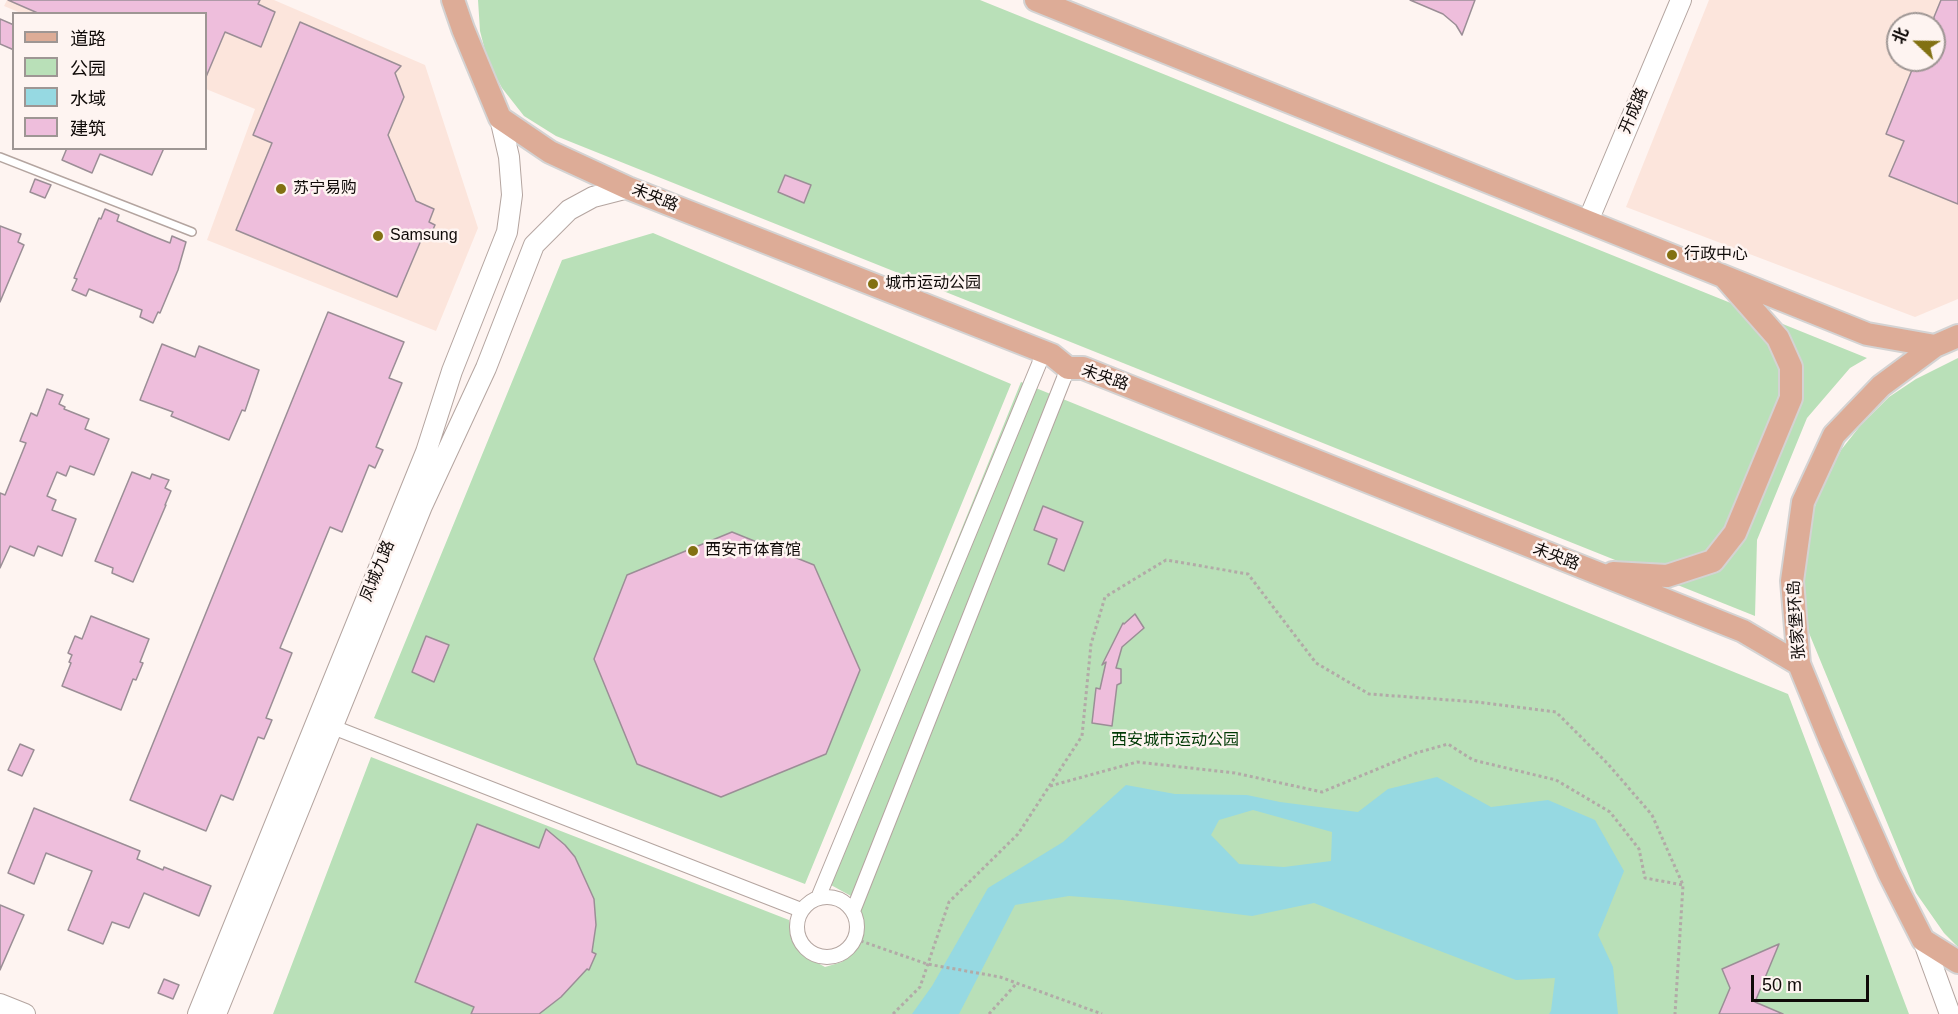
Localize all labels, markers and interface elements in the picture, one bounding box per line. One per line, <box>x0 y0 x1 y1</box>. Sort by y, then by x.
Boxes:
legend <box>12 12 207 150</box>
north arrow <box>1886 12 1946 72</box>
text: 北 <box>1890 25 1912 46</box>
text: 道路 <box>70 29 106 49</box>
text: 公园 <box>70 59 106 79</box>
street label: 开成路 <box>1616 85 1652 137</box>
text: 水域 <box>70 89 106 109</box>
text: 建筑 <box>70 119 106 139</box>
place label: 苏宁易购 <box>293 179 357 199</box>
street label: 未央路 <box>629 180 681 216</box>
marker: 苏宁易购 <box>274 182 288 196</box>
place label: Samsung <box>390 226 458 246</box>
marker: Samsung <box>371 229 385 243</box>
place label: 行政中心 <box>1684 245 1748 265</box>
marker: 行政中心 <box>1665 248 1679 262</box>
place label: 城市运动公园 <box>885 274 981 294</box>
marker: 城市运动公园 <box>866 277 880 291</box>
street label: 未央路 <box>1079 361 1131 395</box>
street label: 凤城九路 <box>357 538 399 604</box>
street label: 未央路 <box>1530 539 1582 575</box>
place label: 西安市体育馆 <box>705 541 801 561</box>
marker: 西安市体育馆 <box>686 544 700 558</box>
street label: 张家堡环岛 <box>1785 579 1809 661</box>
park label: 西安城市运动公园 <box>1111 731 1239 751</box>
scale bar <box>1754 963 1872 1001</box>
text: 50 m <box>1762 975 1802 995</box>

